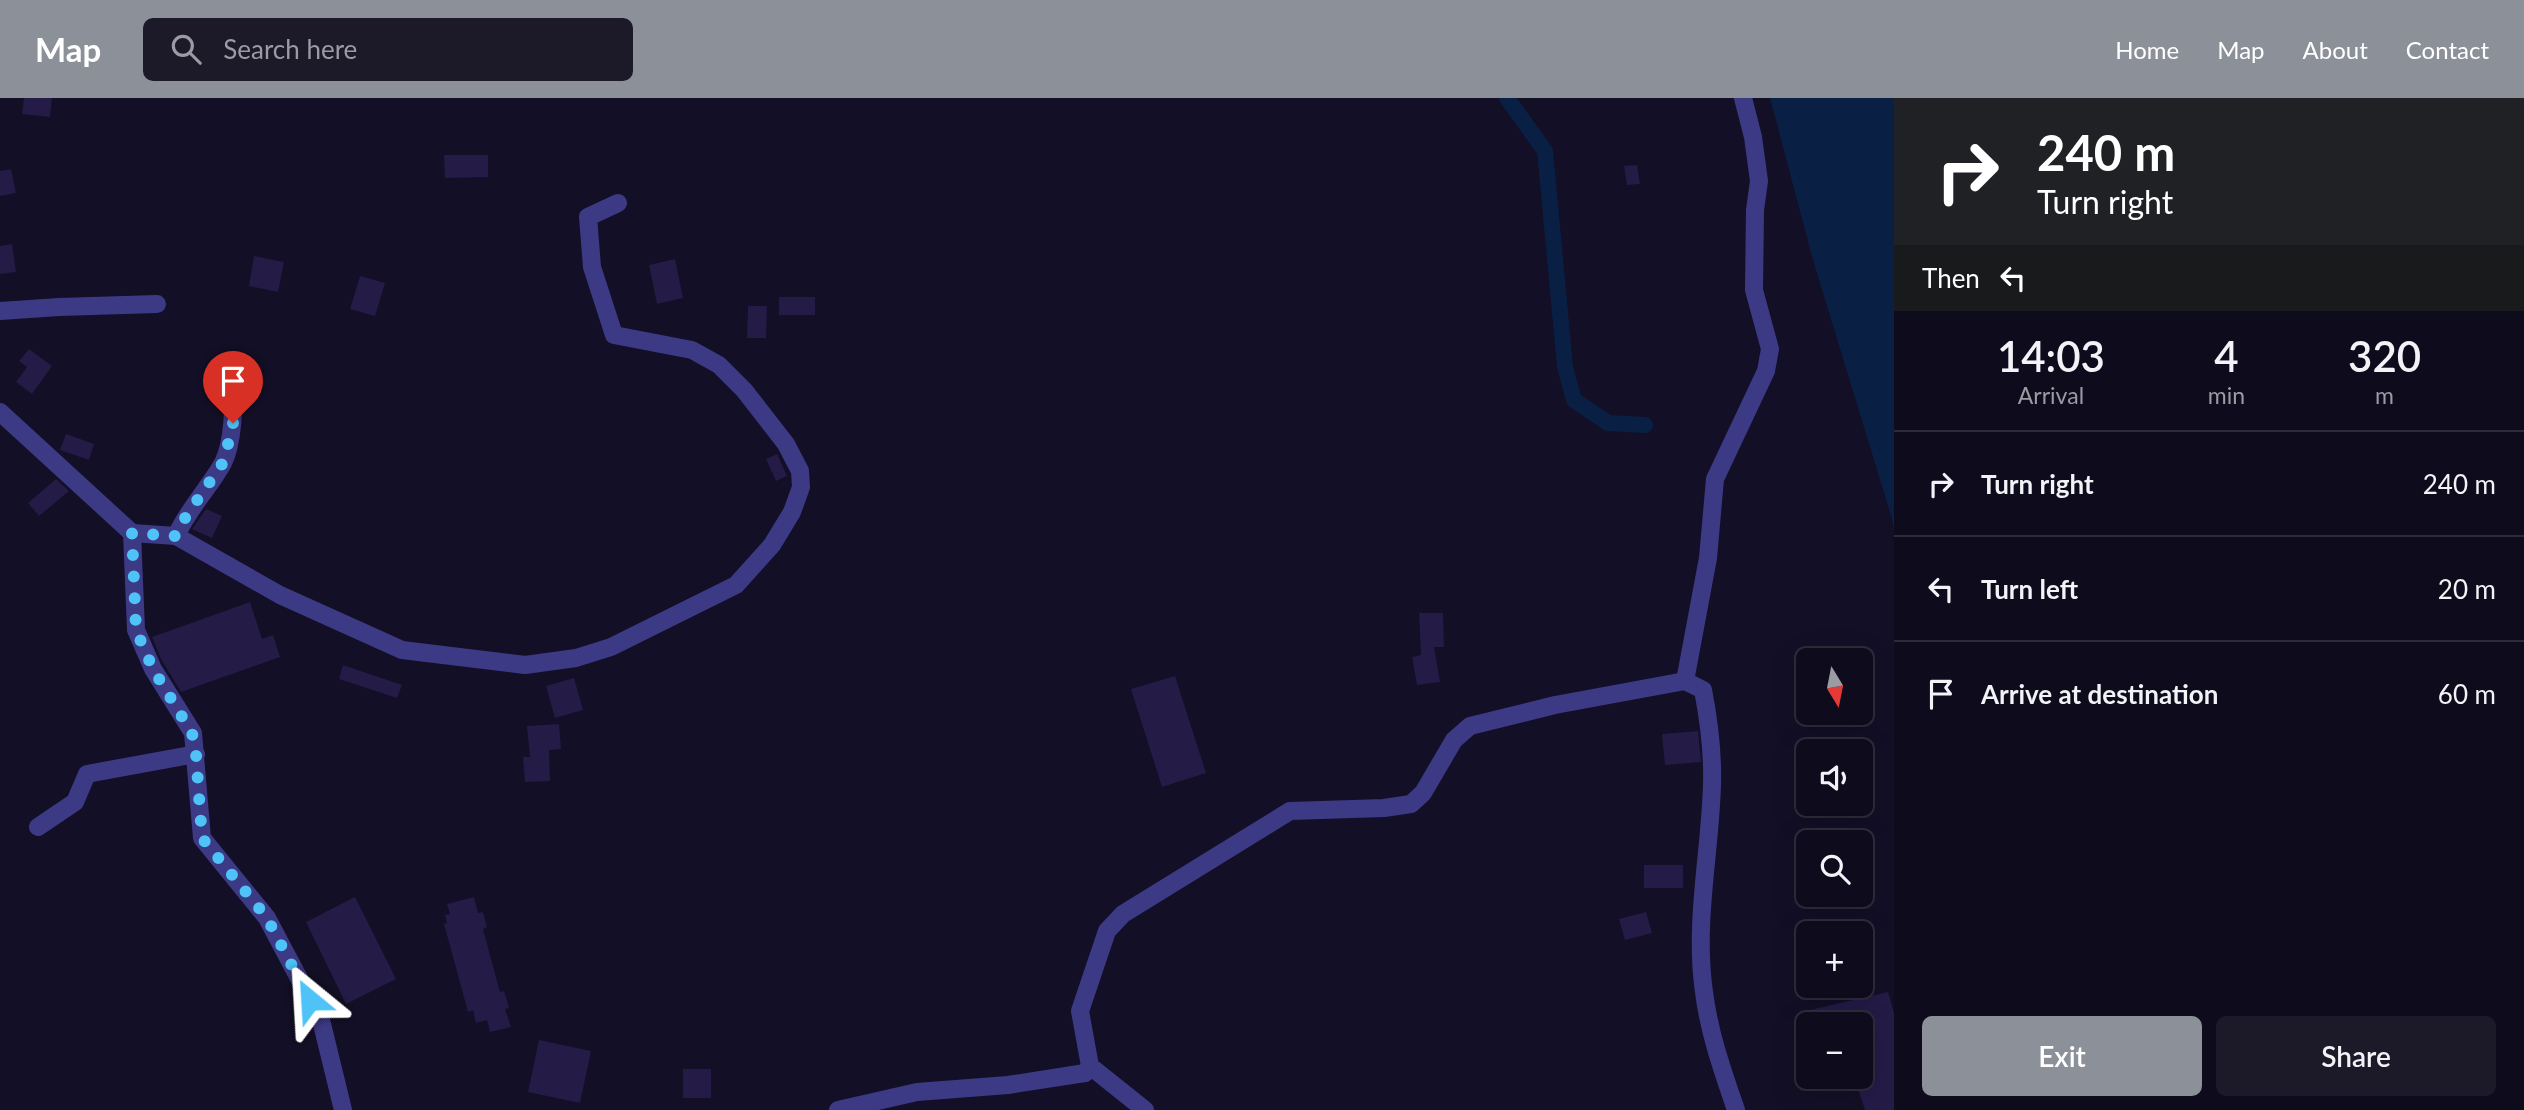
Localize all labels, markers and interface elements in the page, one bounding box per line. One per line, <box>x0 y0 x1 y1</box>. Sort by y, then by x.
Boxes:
search box <box>143 18 633 81</box>
text: Map <box>35 29 101 69</box>
icon: search <box>167 30 205 68</box>
text: Search here <box>223 33 357 65</box>
text: Home <box>2115 35 2179 64</box>
text: Map <box>2217 35 2265 64</box>
text: About <box>2303 35 2368 64</box>
text: Contact <box>2406 35 2489 64</box>
text: 240 m <box>2037 123 2175 181</box>
icon: right <box>1922 126 2013 217</box>
text: Turn right <box>2037 182 2173 221</box>
icon: left <box>1994 259 2032 297</box>
text: Then <box>1922 262 1980 294</box>
text: 14:03 <box>1997 331 2105 381</box>
text: 4 <box>2214 331 2239 381</box>
text: 320 <box>2348 331 2421 381</box>
pin <box>203 351 263 423</box>
icon: arrive <box>214 362 252 400</box>
text: Arrival <box>2018 381 2084 409</box>
text: min <box>2208 381 2245 409</box>
text: m <box>2375 381 2394 409</box>
icon: right <box>1922 465 1960 503</box>
text: Turn right <box>1981 468 2094 500</box>
text: 240 m <box>2423 468 2496 500</box>
icon: left <box>1922 570 1960 608</box>
text: Turn left <box>1981 573 2078 605</box>
text: 20 m <box>2438 573 2496 605</box>
north arrow <box>1796 648 1872 724</box>
map controls <box>1796 648 1873 1089</box>
icon: arrive <box>1922 675 1960 713</box>
text: Arrive at destination <box>1981 678 2218 710</box>
text: 60 m <box>2438 678 2496 710</box>
button: sound <box>1796 739 1873 816</box>
button: search <box>1796 830 1873 907</box>
button: + <box>1796 921 1873 998</box>
position arrow <box>273 963 347 1037</box>
button: − <box>1796 1012 1873 1089</box>
button: Exit <box>1922 1016 2202 1096</box>
button: Share <box>2216 1016 2496 1096</box>

